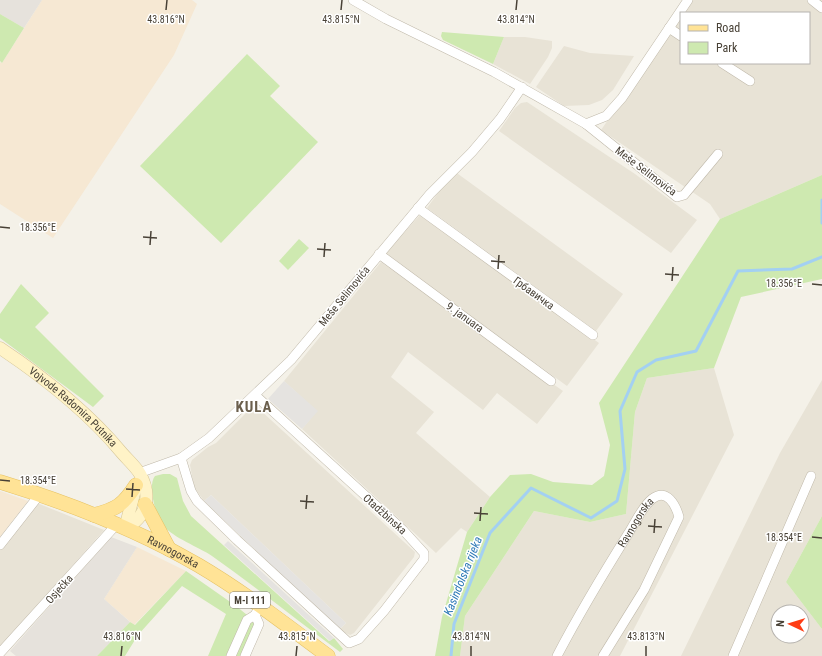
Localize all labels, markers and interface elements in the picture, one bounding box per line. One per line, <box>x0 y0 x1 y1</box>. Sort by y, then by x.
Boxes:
legend <box>680 12 810 64</box>
text: 43.816°N <box>147 14 185 25</box>
text: 43.815°N <box>322 14 360 25</box>
text: 43.814°N <box>497 14 535 25</box>
text: Road <box>716 21 740 35</box>
text: Park <box>716 41 738 55</box>
street label: Meše Selimovića <box>612 144 679 199</box>
text: 18.356°E <box>20 222 56 233</box>
street label: Meše Selimovića <box>316 264 373 329</box>
street label: Грбавичка <box>511 274 557 313</box>
text: 18.356°E <box>766 278 802 289</box>
street label: 9. januara <box>444 300 486 335</box>
street label: Vojvode Radomira Putnika <box>26 364 120 450</box>
district label: KULA <box>235 398 273 416</box>
text: 18.354°E <box>20 475 56 486</box>
street label: Otadžbinska <box>360 491 409 537</box>
street label: Ravnogorska <box>615 495 656 550</box>
text: 18.354°E <box>766 532 802 543</box>
street label: Ravnogorska <box>145 533 201 571</box>
water label: Kasindolska rijeka <box>441 535 485 617</box>
street label: Osječka <box>43 572 76 607</box>
road number: M-I 111 <box>230 592 270 608</box>
north arrow <box>770 604 810 644</box>
text: N <box>774 619 787 627</box>
text: 43.816°N <box>103 631 141 642</box>
text: 43.815°N <box>278 631 316 642</box>
text: 43.814°N <box>452 631 490 642</box>
text: 43.813°N <box>627 631 665 642</box>

